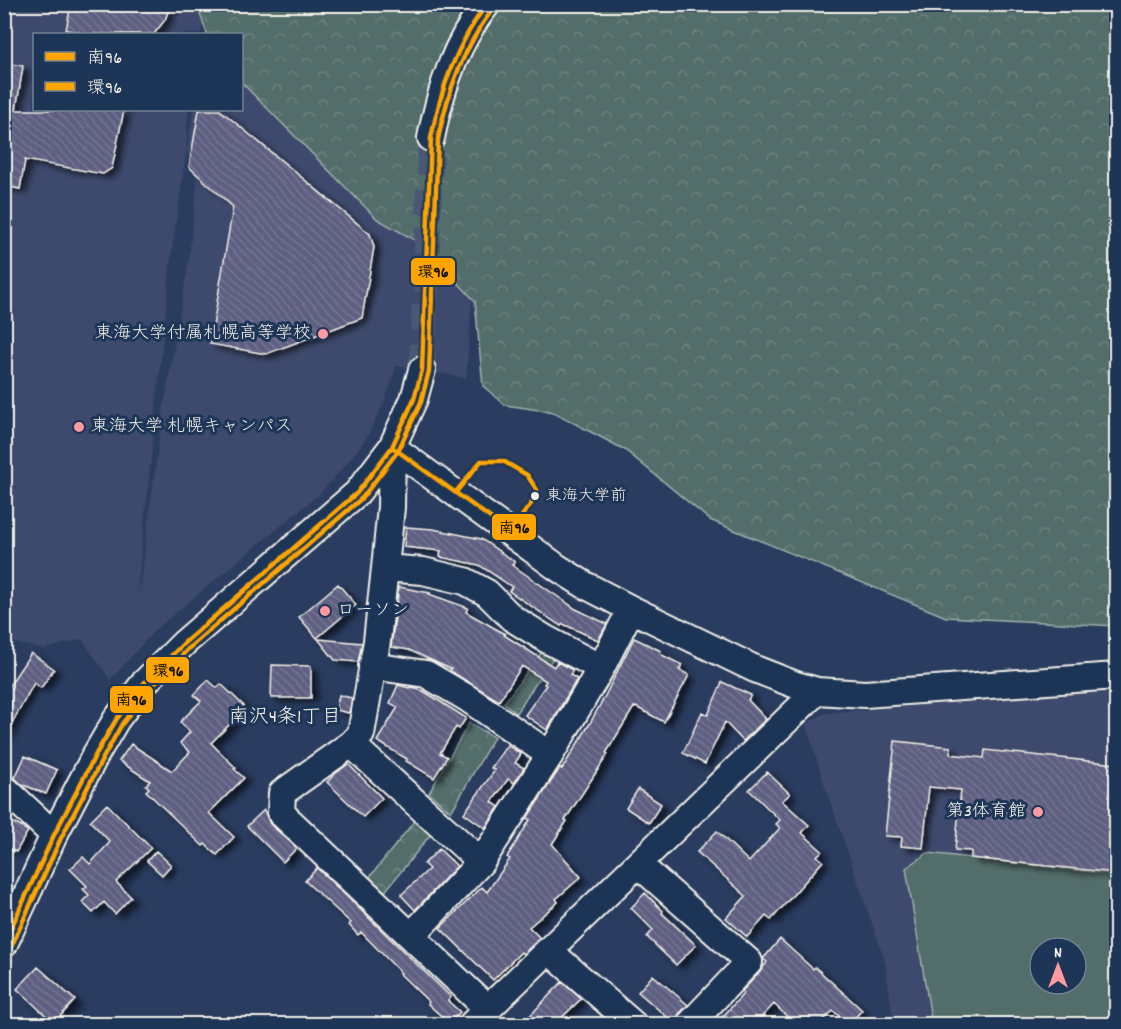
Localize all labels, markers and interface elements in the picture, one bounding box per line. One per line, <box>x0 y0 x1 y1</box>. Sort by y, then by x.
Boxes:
legend <box>33 33 243 111</box>
text: 南96 <box>87 47 122 72</box>
text: 環96 <box>87 77 122 102</box>
line badge: 環96 <box>410 257 456 286</box>
text: 環96 <box>417 262 449 285</box>
place label: 東海大学付属札幌高等学校 <box>95 322 311 347</box>
marker: 東海大学付属札幌高等学校 <box>316 327 330 341</box>
place label: 東海大学 札幌キャンパス <box>91 415 292 440</box>
marker: 東海大学 札幌キャンパス <box>72 420 86 434</box>
place label: 東海大学前 <box>546 485 626 508</box>
marker: 東海大学前 <box>529 490 541 502</box>
line badge: 南96 <box>491 513 537 541</box>
text: 南96 <box>498 518 530 541</box>
place label: ローソン <box>337 599 409 624</box>
marker: ローソン <box>318 604 332 618</box>
line badge: 環96 <box>145 656 190 684</box>
text: 環96 <box>152 661 184 684</box>
line badge: 南96 <box>109 685 154 714</box>
text: 南96 <box>115 690 147 713</box>
district label: 南沢4条1丁目 <box>229 704 341 732</box>
place label: 第3体育館 <box>946 800 1026 825</box>
marker: 第3体育館 <box>1031 805 1045 819</box>
north arrow <box>1028 936 1088 996</box>
text: N <box>1054 942 1062 965</box>

